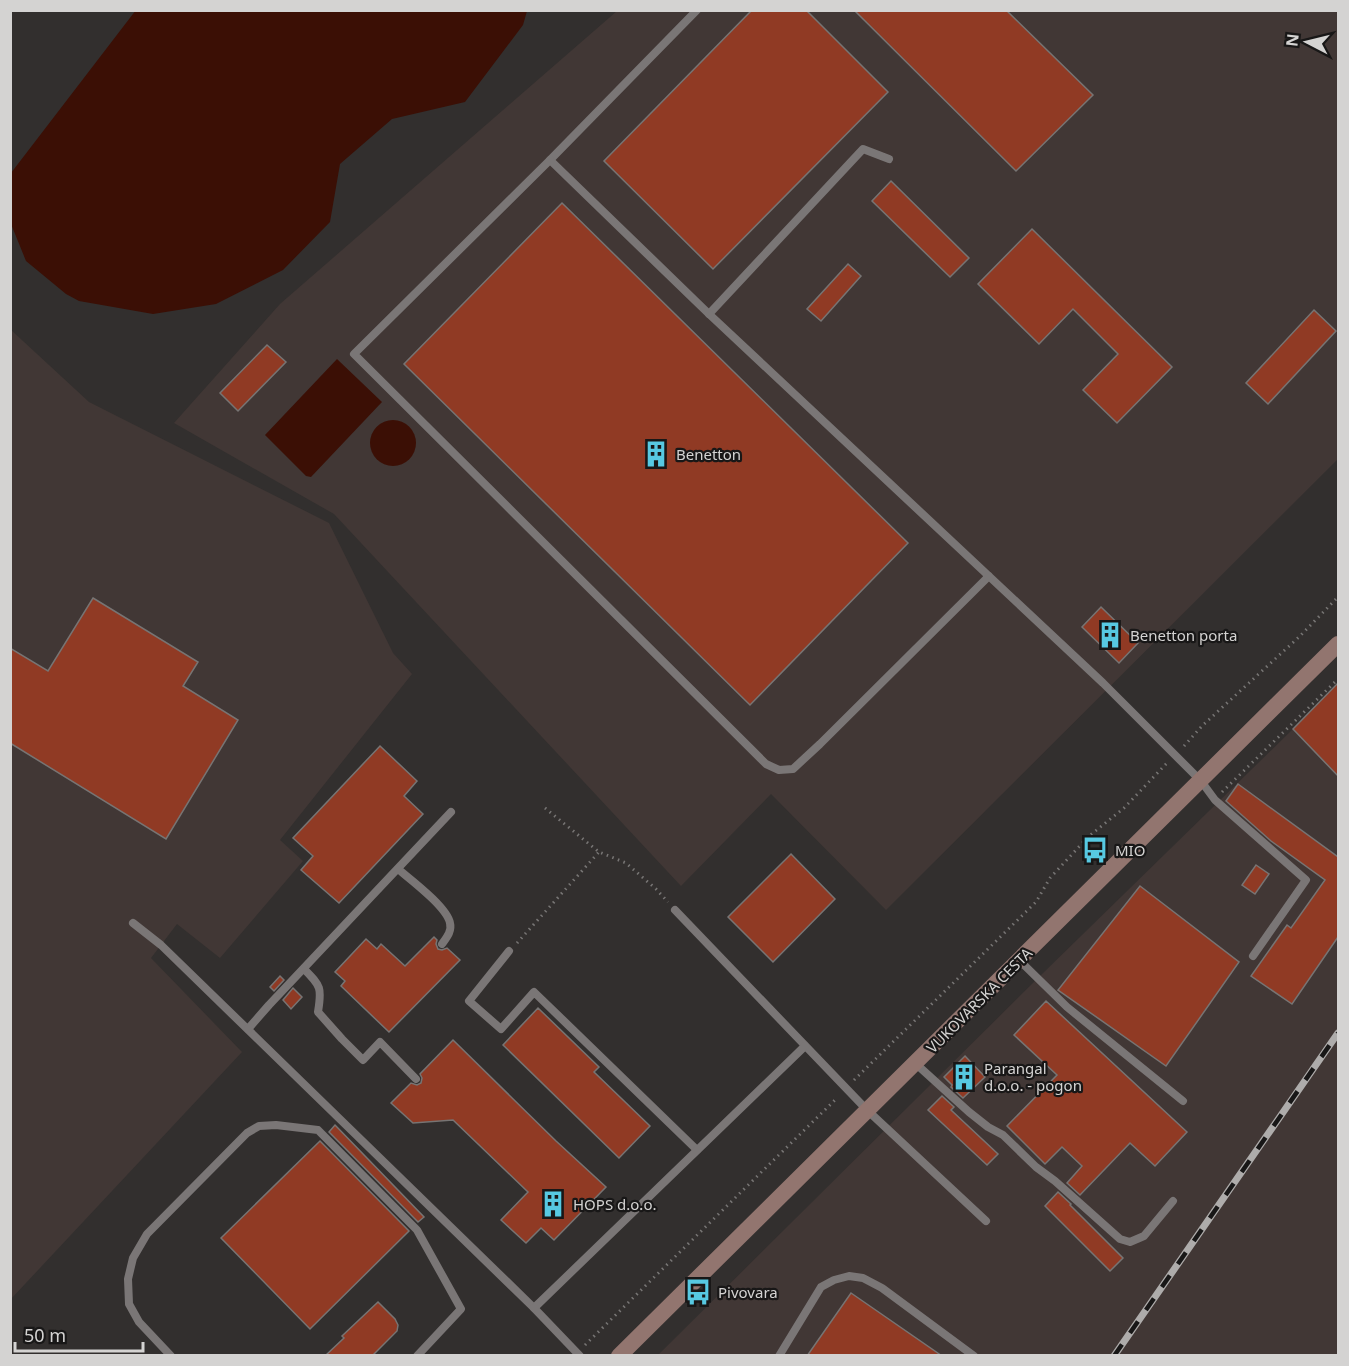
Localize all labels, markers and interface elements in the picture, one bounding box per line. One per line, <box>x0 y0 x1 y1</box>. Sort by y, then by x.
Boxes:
north arrow <box>1277 12 1337 72</box>
text: N <box>1280 32 1304 48</box>
building icon: Benetton <box>641 439 671 469</box>
place label: Benetton <box>676 444 741 464</box>
building icon: Benetton porta <box>1095 620 1125 650</box>
place label: Benetton porta <box>1130 625 1237 645</box>
bus stop icon: MIO <box>1080 835 1110 865</box>
place label: MIO <box>1115 840 1145 860</box>
street label: VUKOVARSKA CESTA <box>922 943 1036 1057</box>
place label: Parangal d.o.o. - pogon <box>984 1058 1082 1095</box>
building icon: Parangal d.o.o. - pogon <box>949 1062 979 1092</box>
building icon: HOPS d.o.o. <box>538 1189 568 1219</box>
place label: HOPS d.o.o. <box>573 1194 656 1214</box>
bus stop icon: Pivovara <box>683 1277 713 1307</box>
place label: Pivovara <box>718 1282 778 1302</box>
scale bar <box>15 1315 142 1353</box>
text: 50 m <box>24 1323 66 1347</box>

